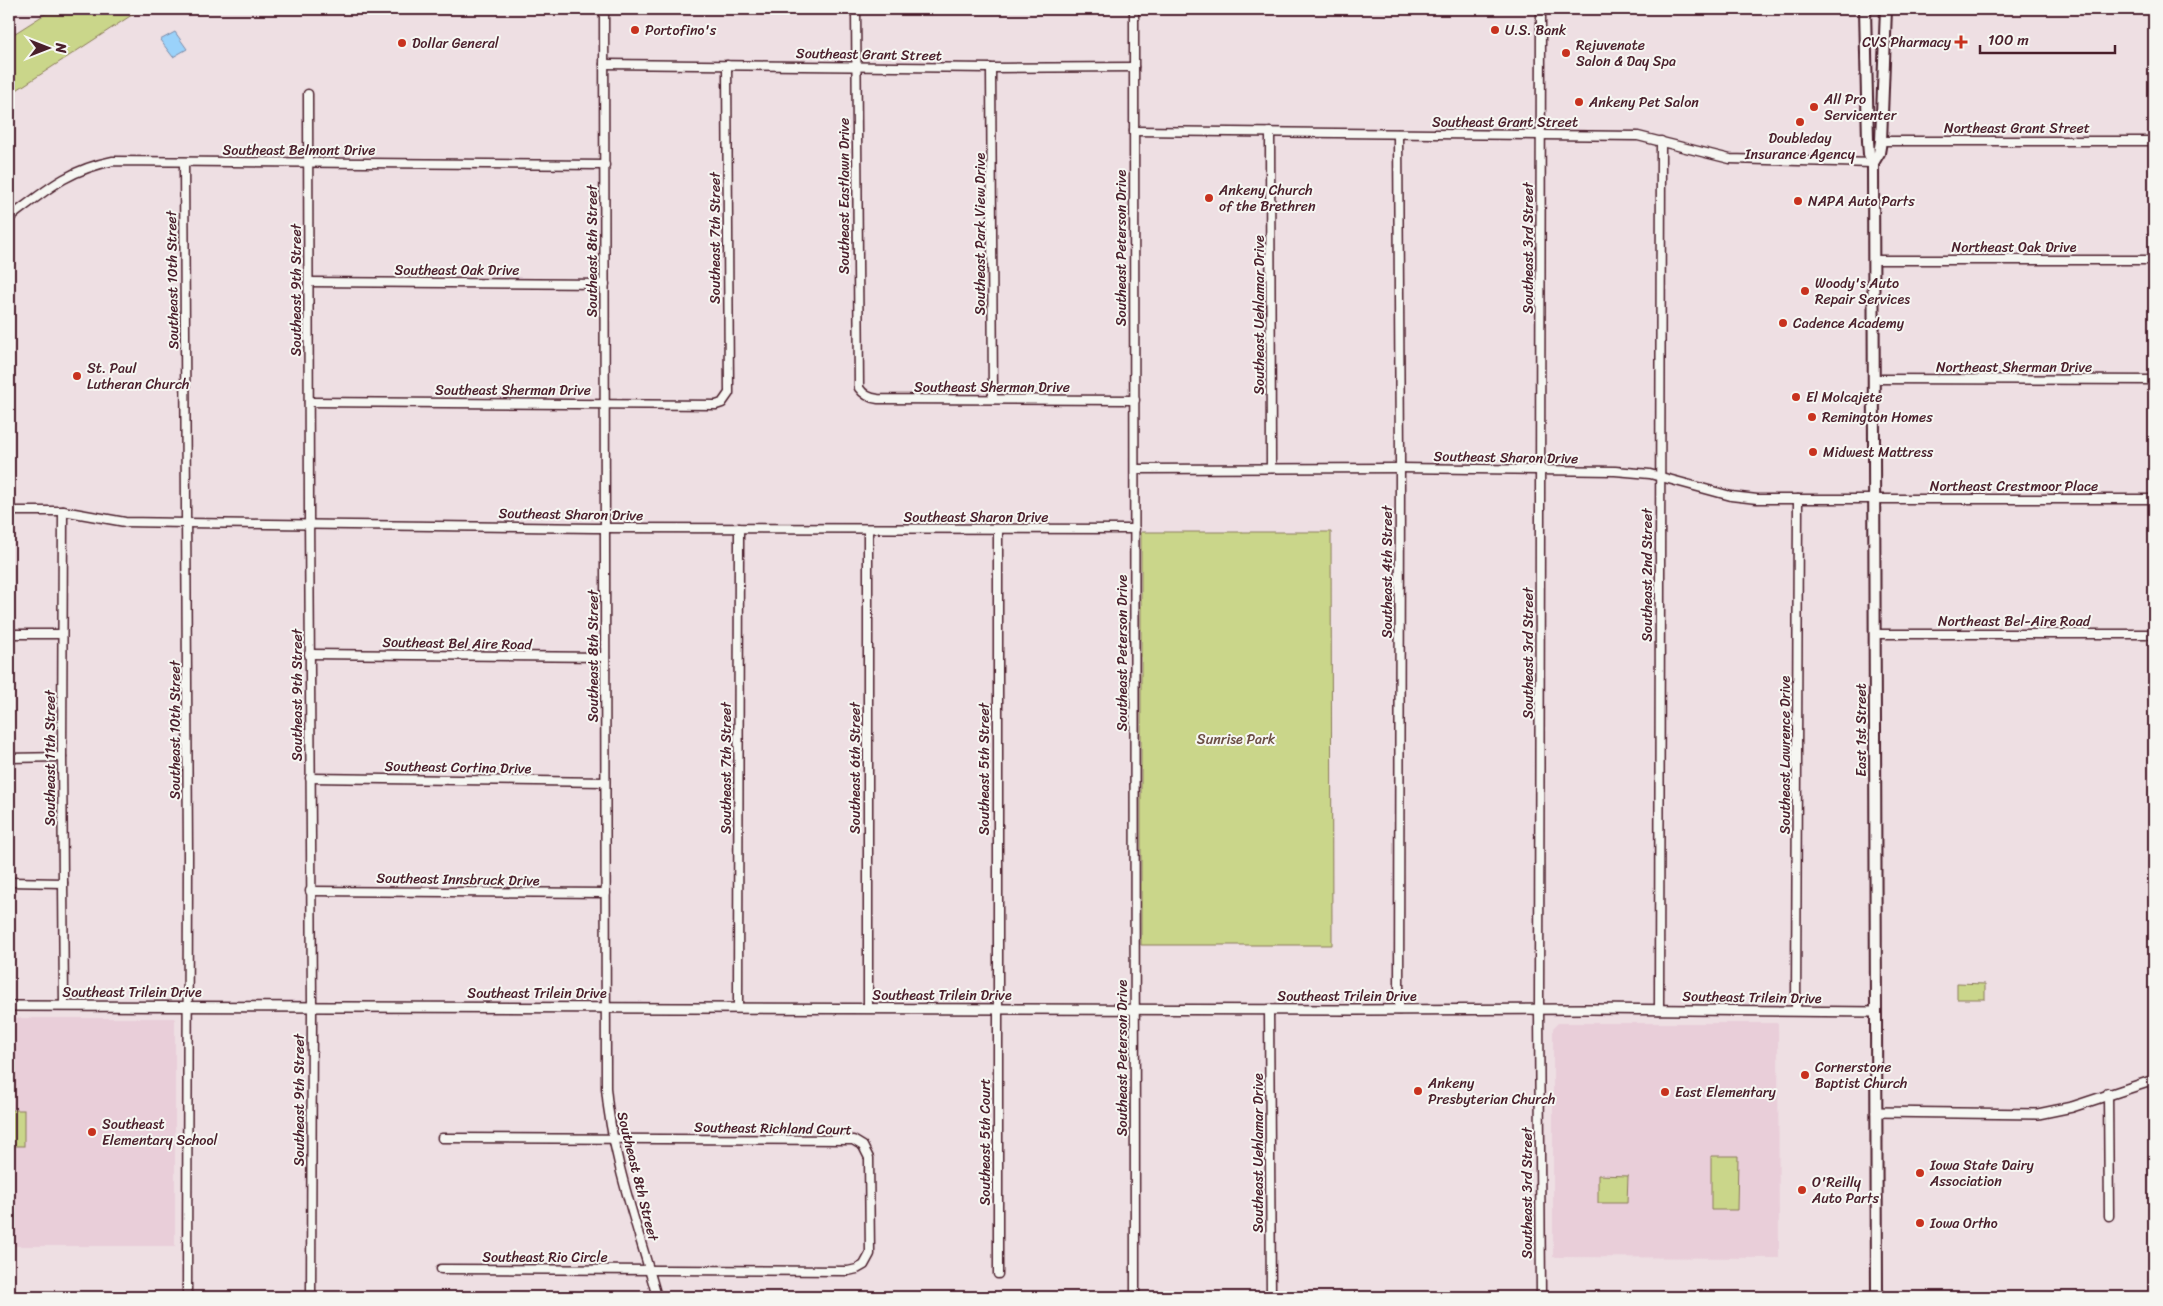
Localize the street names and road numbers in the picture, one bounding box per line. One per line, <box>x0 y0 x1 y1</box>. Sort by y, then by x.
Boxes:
street label: Southeast Grant Street <box>796 41 942 68</box>
street label: Southeast Grant Street <box>1432 110 1578 135</box>
street label: Northeast Grant Street <box>1944 116 2090 141</box>
street label: Southeast Eastlawn Drive <box>832 118 857 274</box>
street label: Southeast Belmont Drive <box>223 138 375 163</box>
street label: Southeast Park View Drive <box>968 153 993 315</box>
street label: Southeast Peterson Drive <box>1109 170 1134 326</box>
street label: Southeast 7th Street <box>703 171 728 304</box>
street label: Southeast 3rd Street <box>1516 181 1541 314</box>
street label: Southeast 8th Street <box>580 183 605 317</box>
street label: Southeast 10th Street <box>159 209 186 350</box>
street label: Southeast 9th Street <box>284 222 309 356</box>
street label: Southeast Uehlamar Drive <box>1247 235 1272 395</box>
street label: Northeast Oak Drive <box>1952 235 2077 260</box>
street label: Southeast Oak Drive <box>395 258 520 283</box>
street label: Northeast Sherman Drive <box>1936 355 2092 380</box>
street label: Southeast Sherman Drive <box>914 375 1070 400</box>
street label: Southeast Sherman Drive <box>435 378 591 403</box>
street label: Southeast Sharon Drive <box>1433 444 1579 471</box>
street label: Northeast Crestmoor Place <box>1930 474 2098 499</box>
street label: Southeast Sharon Drive <box>498 501 644 528</box>
street label: Southeast 4th Street <box>1375 504 1400 638</box>
street label: Southeast Sharon Drive <box>904 505 1048 530</box>
street label: Southeast 2nd Street <box>1635 507 1660 642</box>
street label: Southeast Peterson Drive <box>1110 575 1135 731</box>
street label: Southeast 3rd Street <box>1516 586 1541 719</box>
street label: Southeast 8th Street <box>581 588 606 722</box>
street label: Northeast Bel-Aire Road <box>1938 609 2092 634</box>
street label: Southeast 9th Street <box>285 627 310 761</box>
street label: Southeast Bel Aire Road <box>382 630 534 657</box>
street label: Southeast 10th Street <box>163 659 188 799</box>
street label: Southeast Lawrence Drive <box>1773 676 1798 834</box>
street label: East 1st Street <box>1849 683 1874 777</box>
street label: Southeast 11th Street <box>38 689 63 826</box>
street label: Southeast 7th Street <box>714 701 739 834</box>
street label: Southeast 6th Street <box>843 701 868 834</box>
street label: Southeast 5th Street <box>972 701 997 835</box>
street label: Southeast Cortina Drive <box>384 754 532 781</box>
street label: Southeast Innsbruck Drive <box>376 866 540 893</box>
street label: Southeast Trilein Drive <box>62 980 202 1005</box>
street label: Southeast Peterson Drive <box>1110 980 1135 1136</box>
street label: Southeast Trilein Drive <box>467 981 607 1006</box>
street label: Southeast Trilein Drive <box>872 983 1012 1008</box>
street label: Southeast Trilein Drive <box>1277 984 1417 1009</box>
street label: Southeast Trilein Drive <box>1682 984 1822 1011</box>
street label: Southeast 9th Street <box>287 1032 312 1166</box>
street label: Southeast Uehlamar Drive <box>1246 1073 1271 1233</box>
street label: Southeast 5th Court <box>973 1079 998 1206</box>
street label: Southeast 8th Street <box>609 1109 666 1245</box>
street label: Southeast Richland Court <box>694 1115 852 1142</box>
street label: Southeast 3rd Street <box>1515 1126 1540 1259</box>
street label: Southeast Rio Circle <box>482 1245 608 1270</box>

